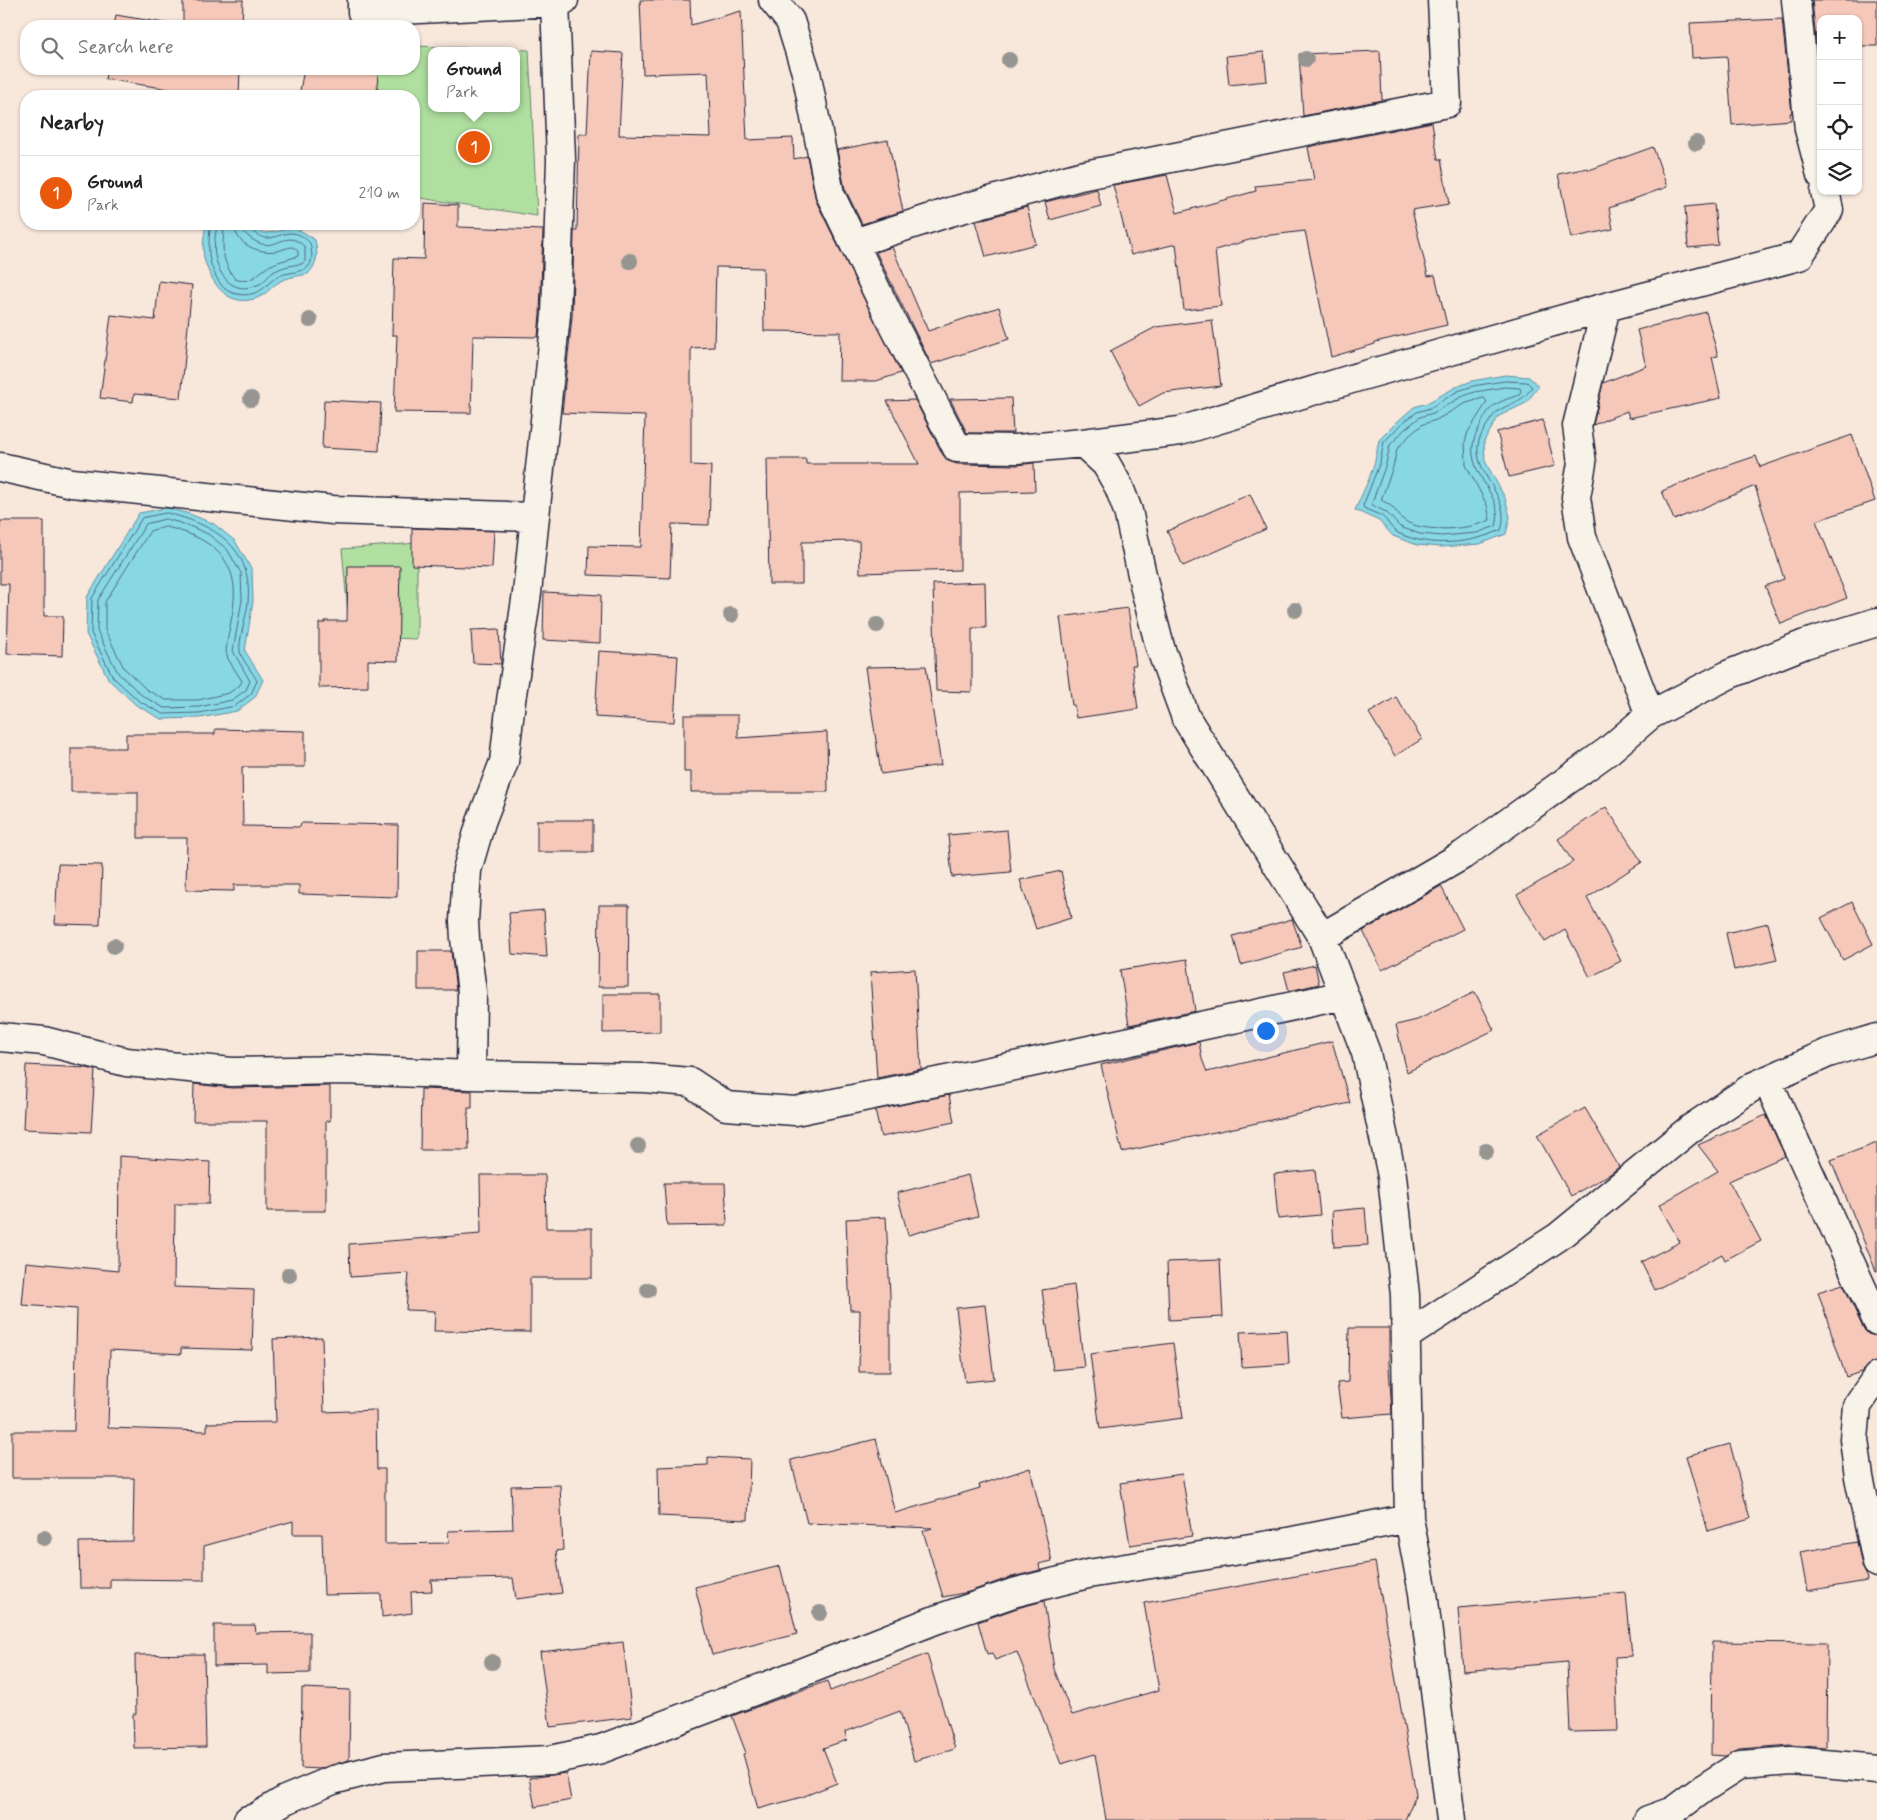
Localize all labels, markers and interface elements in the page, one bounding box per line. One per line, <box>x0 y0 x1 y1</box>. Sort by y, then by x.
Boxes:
map controls <box>1817 15 1862 195</box>
button: + <box>1817 15 1862 60</box>
search box <box>20 20 420 75</box>
icon: search <box>38 34 66 62</box>
text: Search here <box>78 35 174 60</box>
popup <box>428 47 520 112</box>
text: Ground <box>446 57 502 82</box>
button: − <box>1817 60 1862 105</box>
text: Park <box>446 82 478 103</box>
button: locate <box>1817 105 1862 150</box>
text: Nearby <box>40 109 104 137</box>
pin: 1 <box>458 128 490 166</box>
button: layers <box>1817 150 1862 195</box>
text: Ground <box>87 170 143 195</box>
text: 1 <box>52 183 60 204</box>
text: 210 m <box>359 183 400 204</box>
text: Park <box>87 195 119 216</box>
your location <box>1253 1018 1279 1044</box>

